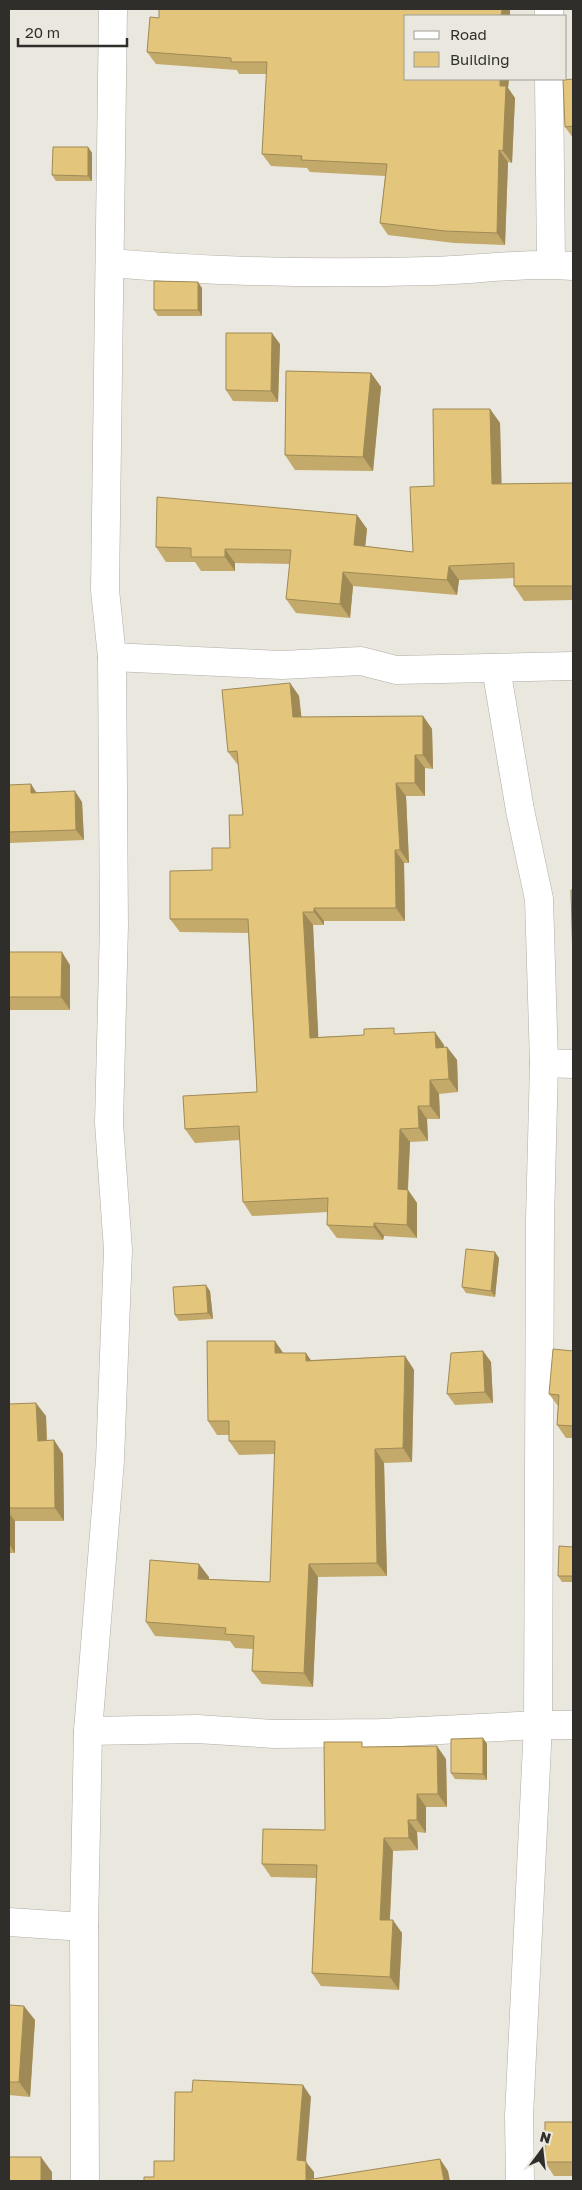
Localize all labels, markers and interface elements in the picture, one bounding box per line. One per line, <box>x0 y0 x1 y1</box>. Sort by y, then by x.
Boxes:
scale bar <box>18 15 126 47</box>
legend <box>404 15 567 80</box>
text: 20 m <box>25 23 60 41</box>
text: Road <box>450 25 487 43</box>
text: Building <box>450 50 510 68</box>
north arrow <box>517 2125 567 2175</box>
text: N <box>538 2127 553 2147</box>

